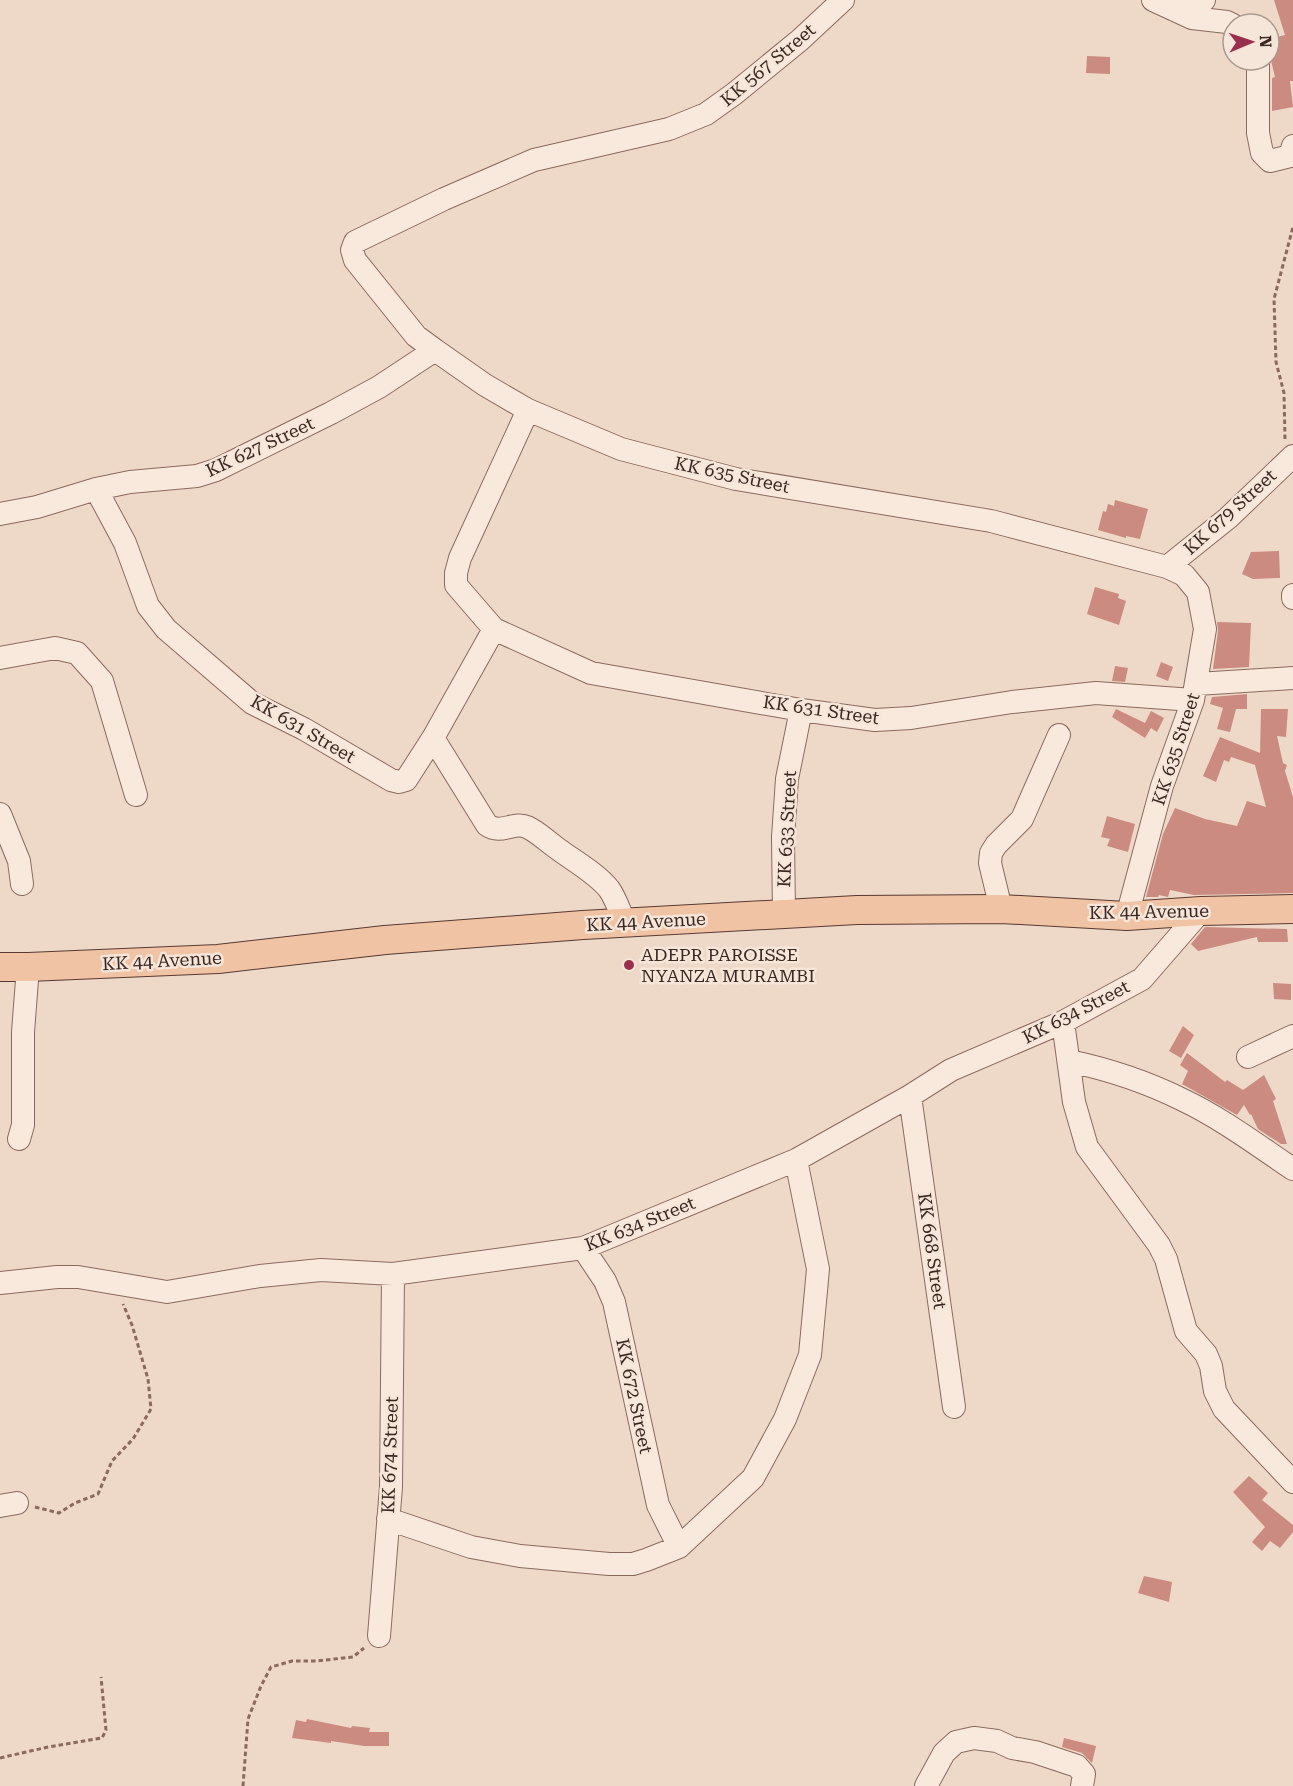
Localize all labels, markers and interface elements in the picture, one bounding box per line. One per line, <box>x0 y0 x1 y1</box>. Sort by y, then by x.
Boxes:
north arrow <box>1221 12 1281 72</box>
street label: KK 567 Street <box>716 19 820 110</box>
text: N <box>1256 35 1275 48</box>
street label: KK 627 Street <box>202 412 318 481</box>
street label: KK 635 Street <box>673 452 792 497</box>
street label: KK 679 Street <box>1179 464 1280 559</box>
street label: KK 631 Street <box>247 690 359 767</box>
street label: KK 635 Street <box>1147 690 1204 808</box>
street label: KK 631 Street <box>762 691 881 728</box>
street label: KK 633 Street <box>773 770 800 888</box>
street label: KK 44 Avenue <box>1089 900 1209 923</box>
street label: KK 44 Avenue <box>585 908 707 935</box>
place label: ADEPR PAROISSE NYANZA MURAMBI <box>641 944 815 986</box>
street label: KK 44 Avenue <box>101 947 223 974</box>
marker: ADEPR PAROISSE NYANZA MURAMBI <box>622 958 636 972</box>
street label: KK 634 Street <box>1019 975 1133 1048</box>
street label: KK 668 Street <box>914 1191 951 1311</box>
street label: KK 634 Street <box>582 1192 698 1255</box>
street label: KK 672 Street <box>612 1336 657 1456</box>
street label: KK 674 Street <box>377 1396 402 1514</box>

